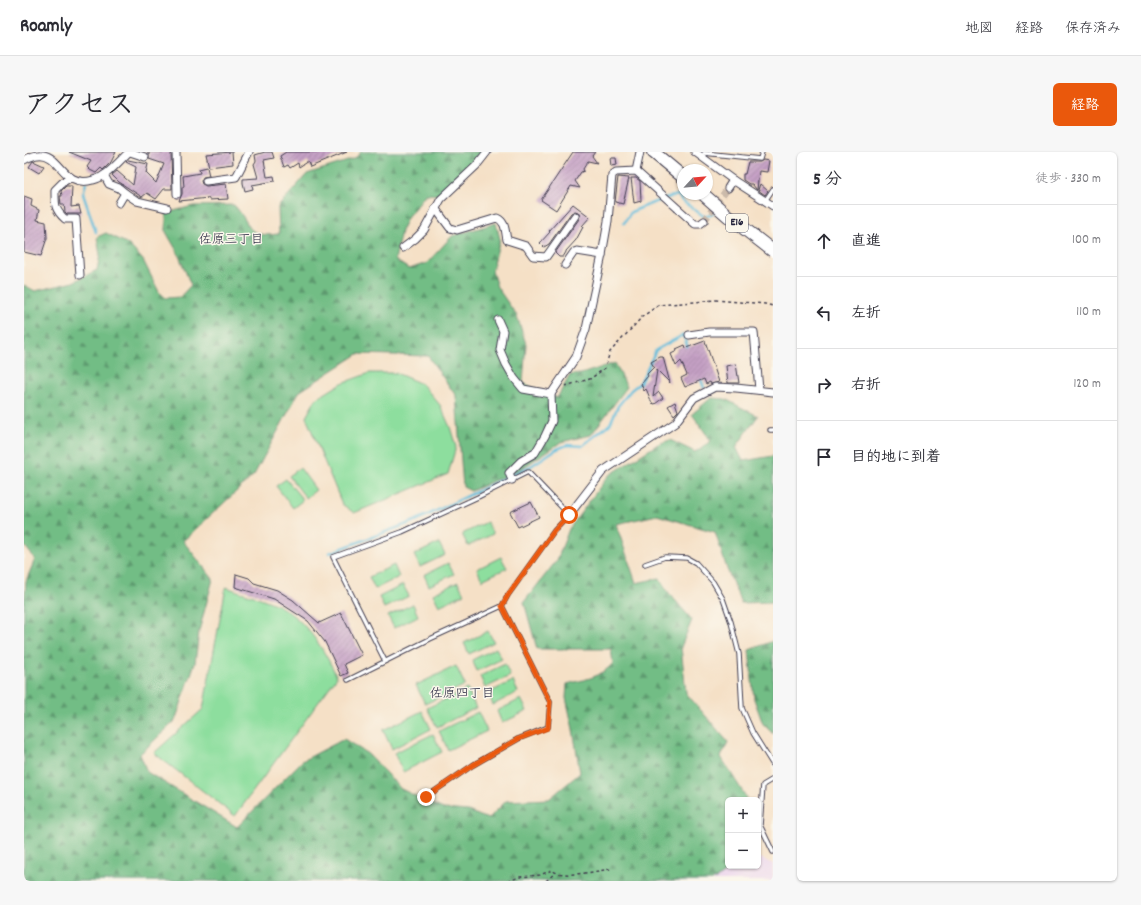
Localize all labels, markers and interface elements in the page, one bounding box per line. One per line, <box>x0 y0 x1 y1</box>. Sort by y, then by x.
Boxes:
text: Roamly <box>20 14 72 41</box>
text: 地図 <box>965 19 993 39</box>
text: 経路 <box>1015 19 1043 39</box>
text: 保存済み <box>1065 19 1121 39</box>
button: 経路 <box>1053 83 1117 126</box>
text: アクセス <box>24 88 134 128</box>
north arrow <box>677 164 713 200</box>
text: 5 分 <box>813 169 842 193</box>
text: 徒歩 · 330 m <box>1036 170 1101 189</box>
road number: E16 <box>726 214 748 232</box>
icon: ahead <box>813 230 835 252</box>
district label: 佐原三丁目 <box>198 231 264 250</box>
text: 直進 <box>851 231 881 253</box>
text: 100 m <box>1072 231 1101 250</box>
icon: left <box>813 302 835 324</box>
text: 左折 <box>851 303 881 325</box>
text: 110 m <box>1076 303 1101 322</box>
icon: right <box>813 374 835 396</box>
text: 右折 <box>851 375 881 397</box>
text: 120 m <box>1073 375 1101 394</box>
icon: arrive <box>813 446 835 468</box>
text: 目的地に到着 <box>851 447 941 469</box>
route start <box>560 506 578 524</box>
district label: 佐原四丁目 <box>429 685 495 704</box>
route end <box>417 788 435 806</box>
map controls <box>725 797 761 869</box>
button: + <box>725 797 761 833</box>
button: − <box>725 833 761 869</box>

